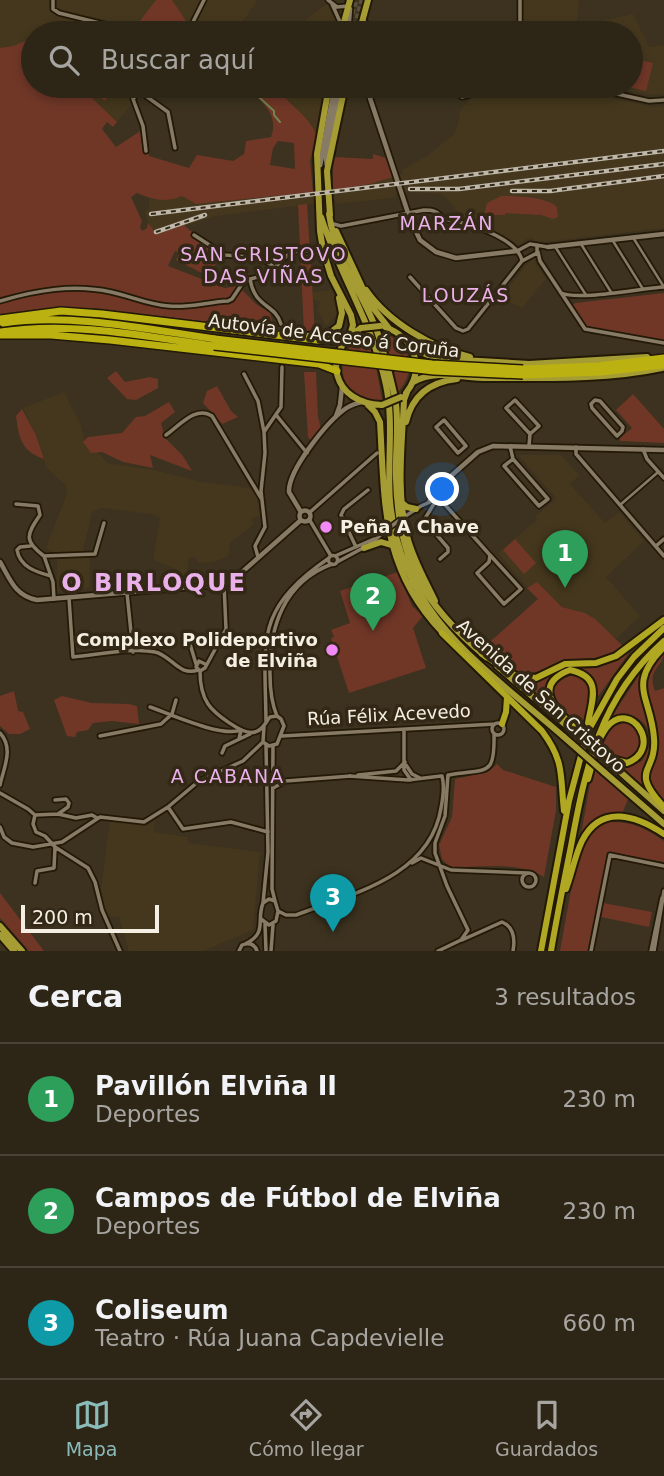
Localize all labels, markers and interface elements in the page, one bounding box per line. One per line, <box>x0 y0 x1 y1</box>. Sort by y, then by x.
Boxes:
search box <box>21 21 643 98</box>
icon: search <box>45 41 83 79</box>
text: Buscar aquí <box>101 45 254 75</box>
district label: MARZÁN <box>400 212 494 234</box>
district label: SAN CRISTOVO DAS VIÑAS <box>180 243 348 287</box>
district label: LOUZÁS <box>422 284 510 306</box>
street label: Autovía de Acceso á Coruña <box>207 310 461 361</box>
your location <box>425 472 459 506</box>
place label: Peña A Chave <box>340 516 479 537</box>
marker: Peña A Chave <box>318 519 334 535</box>
pin: 1 <box>542 530 588 588</box>
district label: O BIRLOQUE <box>61 569 247 597</box>
pin: 2 <box>350 573 396 631</box>
street label: Avenida de San Cristovo <box>453 614 630 777</box>
place label: Complexo Polideportivo de Elviña <box>76 629 318 671</box>
marker: Complexo Polideportivo de Elviña <box>324 642 340 658</box>
street label: Rúa Félix Acevedo <box>307 700 471 729</box>
district label: A CABANA <box>171 765 285 787</box>
pin: 3 <box>310 874 356 932</box>
scale bar <box>21 902 159 934</box>
text: 200 m <box>32 906 93 928</box>
text: Cerca <box>28 979 123 1014</box>
text: 3 resultados <box>494 984 636 1010</box>
text: Pavillón Elviña II <box>95 1071 337 1101</box>
text: 1 <box>43 1086 59 1112</box>
text: 230 m <box>562 1086 636 1112</box>
text: Deportes <box>95 1101 200 1127</box>
text: Campos de Fútbol de Elviña <box>95 1183 501 1213</box>
text: 2 <box>43 1198 59 1224</box>
text: 230 m <box>562 1198 636 1224</box>
text: Deportes <box>95 1213 200 1239</box>
text: Coliseum <box>95 1295 228 1325</box>
text: 3 <box>43 1310 59 1336</box>
text: 660 m <box>562 1310 636 1336</box>
text: Teatro · Rúa Juana Capdevielle <box>95 1325 444 1351</box>
tab: Mapa <box>66 1396 117 1460</box>
tab: Cómo llegar <box>249 1396 364 1460</box>
tab: Guardados <box>495 1396 598 1460</box>

